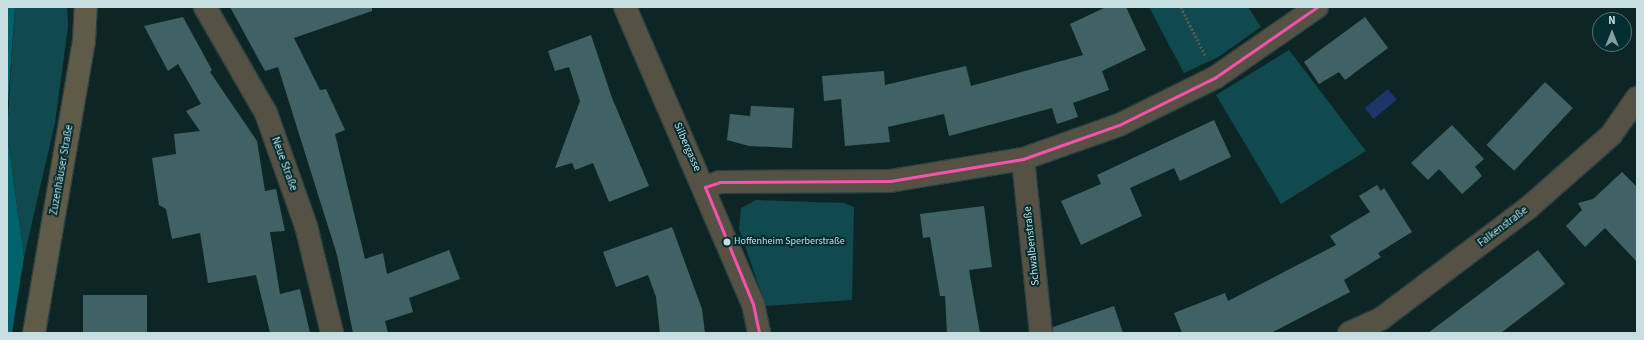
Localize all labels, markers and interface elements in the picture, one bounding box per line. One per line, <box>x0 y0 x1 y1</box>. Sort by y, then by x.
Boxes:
north arrow <box>1592 12 1632 52</box>
text: N <box>1608 13 1616 28</box>
street label: Silbergasse <box>670 120 704 174</box>
street label: Zuzenhäuser Straße <box>48 124 76 216</box>
street label: Neue Straße <box>268 135 300 193</box>
street label: Falkenstraße <box>1475 204 1531 250</box>
street label: Schwalbenstraße <box>1021 206 1043 286</box>
place label: Hoffenheim Sperberstraße <box>734 236 845 248</box>
marker: Hoffenheim Sperberstraße <box>722 237 732 247</box>

